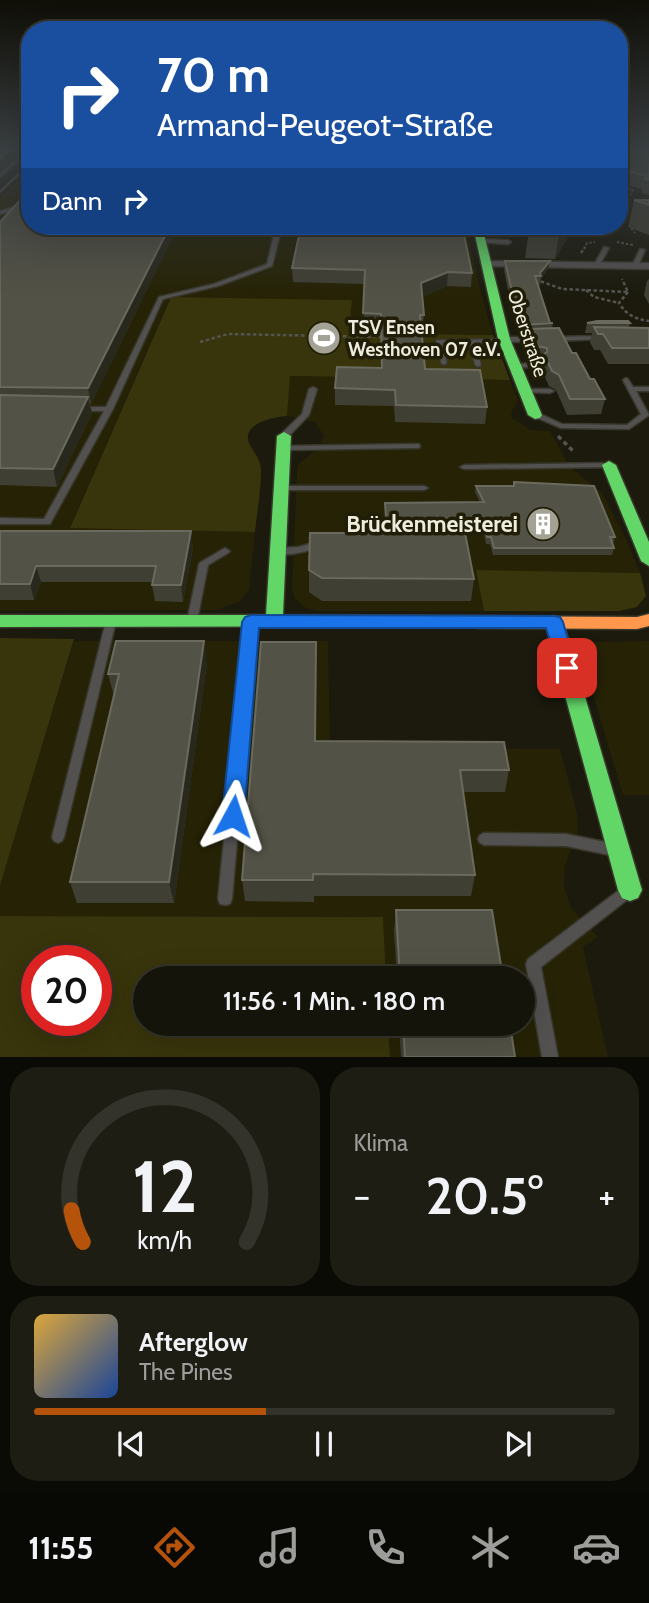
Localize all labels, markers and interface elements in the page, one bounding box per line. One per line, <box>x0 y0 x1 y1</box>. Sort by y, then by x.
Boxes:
text: 70 m <box>157 45 270 104</box>
icon: right <box>42 49 133 140</box>
text: Armand-Peugeot-Straße <box>157 105 493 144</box>
icon: right <box>116 182 154 220</box>
text: Dann <box>42 185 102 217</box>
street label: Oberstraße <box>503 286 553 380</box>
place label: TSV Ensen Westhoven 07 e.V. <box>348 316 501 361</box>
sports icon: TSV Ensen Westhoven 07 e.V. <box>305 319 343 357</box>
building icon: Brückenmeisterei <box>524 505 562 543</box>
place label: Brückenmeisterei <box>346 510 518 538</box>
pin <box>537 638 597 698</box>
icon: arrive <box>548 649 586 687</box>
position arrow <box>196 779 270 853</box>
speed limit sign: 20 <box>21 945 112 1036</box>
text: 11:56 · 1 Min. · 180 m <box>223 985 445 1017</box>
text: Klima <box>354 1129 408 1157</box>
text: 12 <box>132 1143 197 1231</box>
text: 20.5° <box>425 1164 543 1227</box>
text: − <box>354 1172 370 1219</box>
text: + <box>598 1172 615 1219</box>
text: km/h <box>137 1225 192 1255</box>
text: Afterglow <box>139 1326 248 1358</box>
text: The Pines <box>139 1358 233 1386</box>
icon: previous <box>112 1425 150 1463</box>
icon: pause <box>305 1425 343 1463</box>
icon: next <box>499 1425 537 1463</box>
icon: directions <box>150 1523 199 1572</box>
icon: music <box>255 1523 304 1572</box>
icon: phone <box>361 1523 410 1572</box>
icon: climate <box>466 1523 515 1572</box>
icon: car <box>572 1523 621 1572</box>
text: 11:55 <box>28 1528 93 1567</box>

